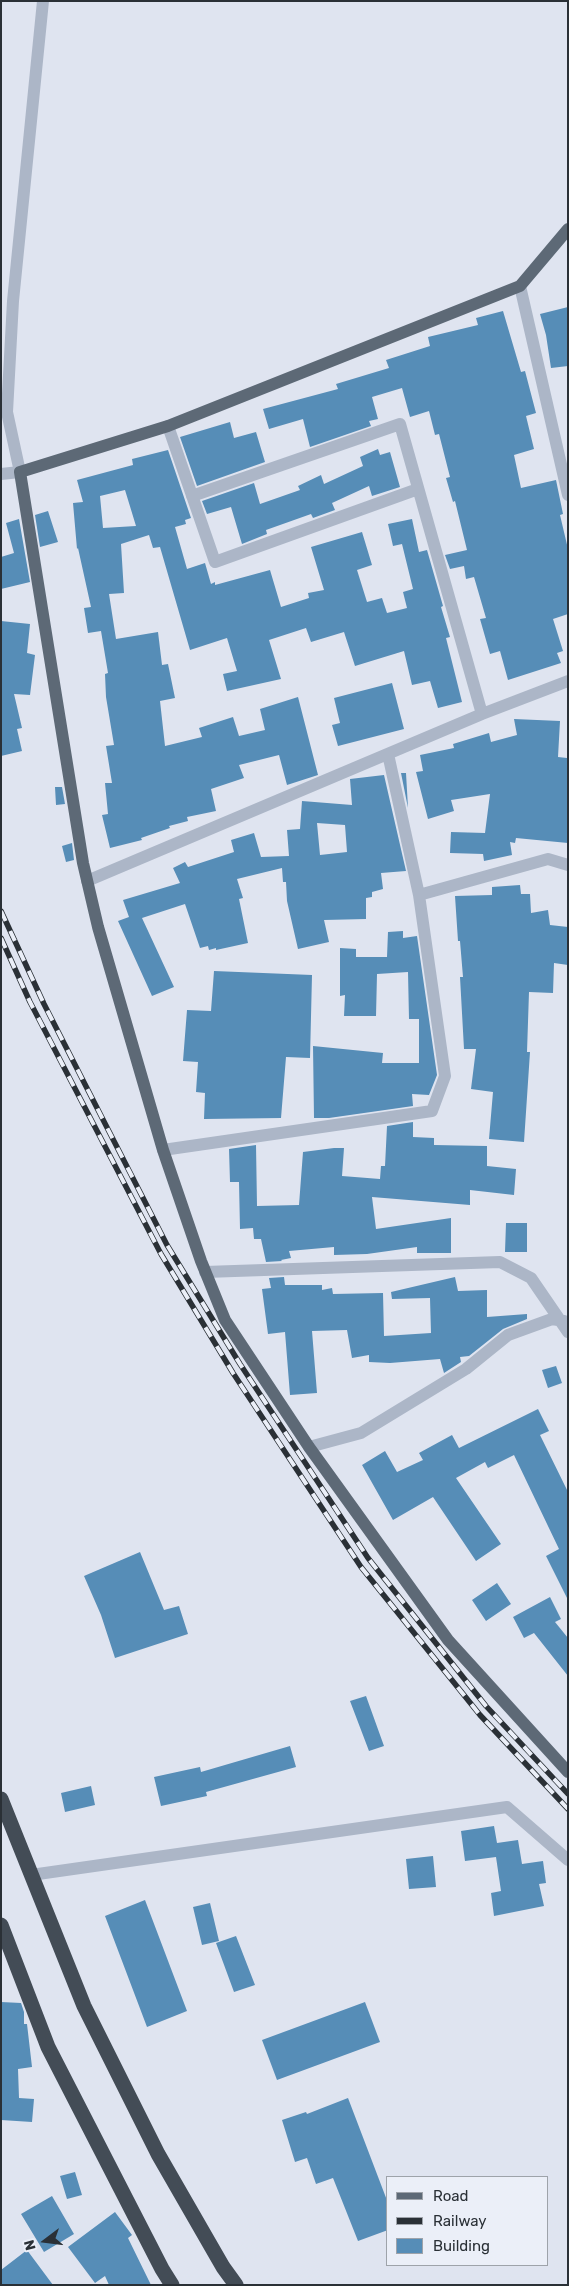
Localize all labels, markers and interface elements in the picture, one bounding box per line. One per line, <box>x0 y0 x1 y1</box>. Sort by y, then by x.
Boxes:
legend <box>386 2176 549 2266</box>
text: Road <box>433 2187 469 2205</box>
text: Railway <box>433 2212 487 2230</box>
north arrow <box>20 2216 70 2266</box>
text: Building <box>433 2237 490 2255</box>
text: N <box>21 2238 40 2252</box>

